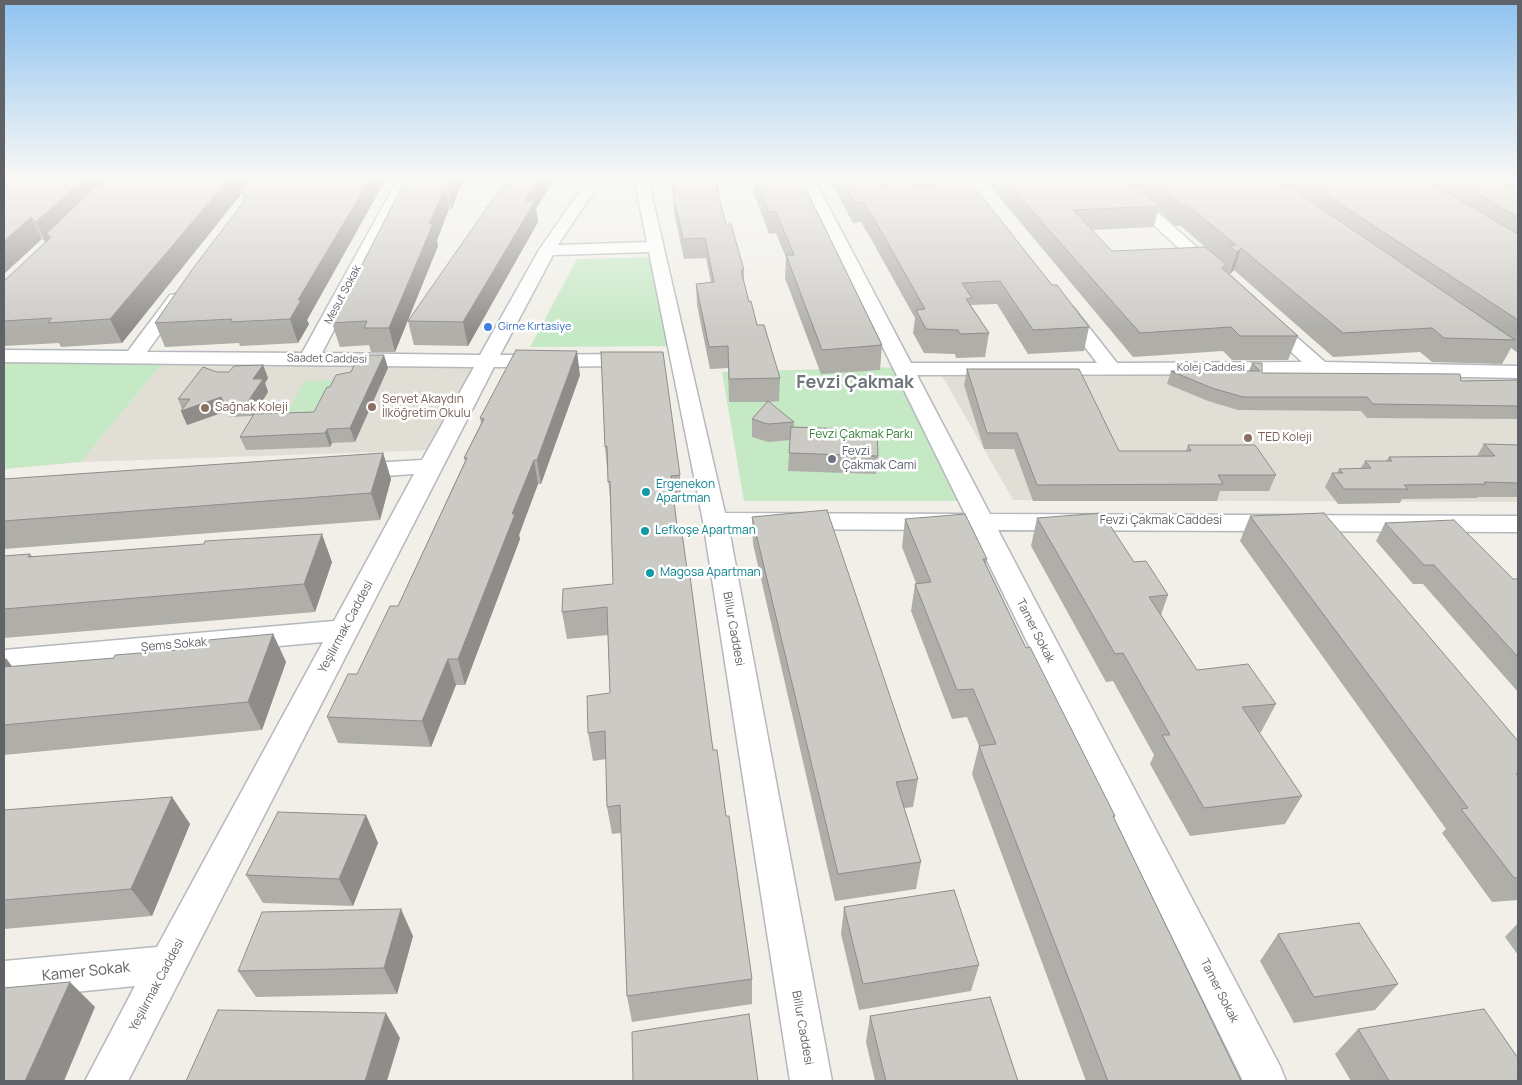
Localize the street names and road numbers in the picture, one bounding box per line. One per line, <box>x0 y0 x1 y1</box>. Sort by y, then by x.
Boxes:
street label: Mesut Sokak <box>322 263 364 327</box>
street label: Saadet Caddesi <box>287 352 367 366</box>
street label: Kolej Caddesi <box>1177 361 1245 375</box>
street label: Fevzi Çakmak Caddesi <box>1100 514 1222 528</box>
street label: Yeşilırmak Caddesi <box>316 578 376 676</box>
street label: Billur Caddesi <box>719 591 747 667</box>
street label: Tamer Sokak <box>1013 597 1057 665</box>
street label: Şems Sokak <box>140 635 208 655</box>
street label: Yeşilırmak Caddesi <box>127 936 187 1034</box>
street label: Tamer Sokak <box>1197 957 1241 1025</box>
street label: Kamer Sokak <box>41 958 131 986</box>
street label: Billur Caddesi <box>788 990 816 1066</box>

